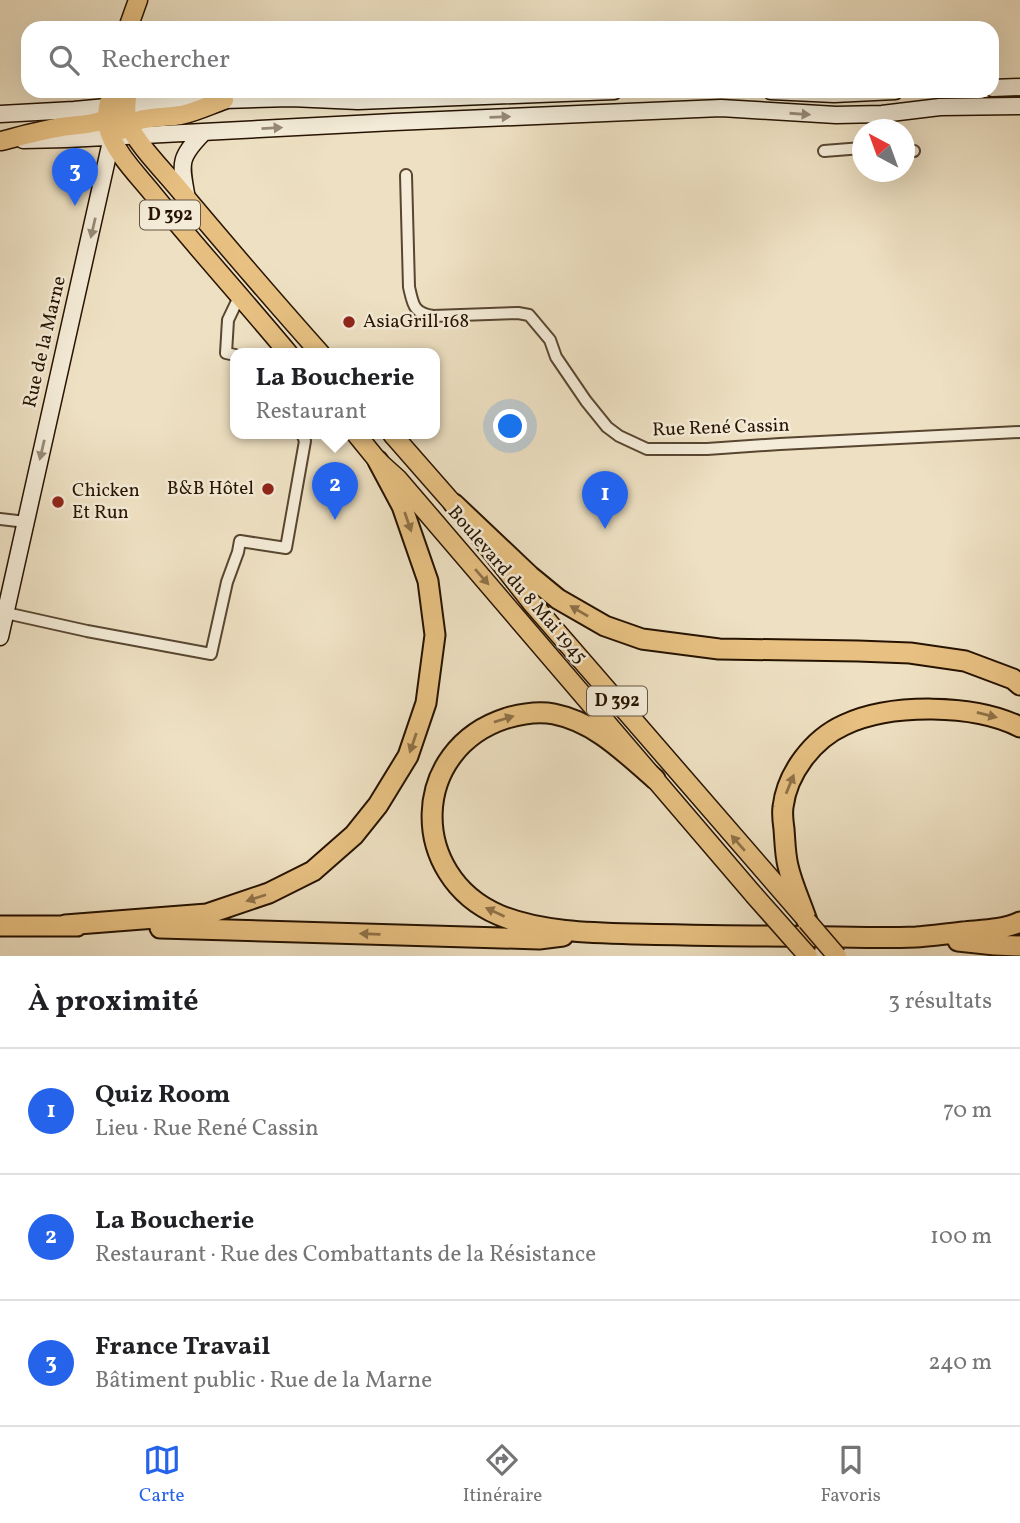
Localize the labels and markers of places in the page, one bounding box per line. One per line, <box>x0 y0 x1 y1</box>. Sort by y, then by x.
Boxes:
pin: 3 <box>52 148 98 206</box>
place label: AsiaGrill 168 <box>363 309 469 335</box>
marker: AsiaGrill 168 <box>341 314 357 330</box>
pin: 2 <box>312 462 358 520</box>
pin: 1 <box>582 471 628 529</box>
place label: B&B Hôtel <box>167 476 254 502</box>
place label: Chicken Et Run <box>72 478 140 526</box>
marker: B&B Hôtel <box>260 481 276 497</box>
marker: Chicken Et Run <box>50 494 66 510</box>

